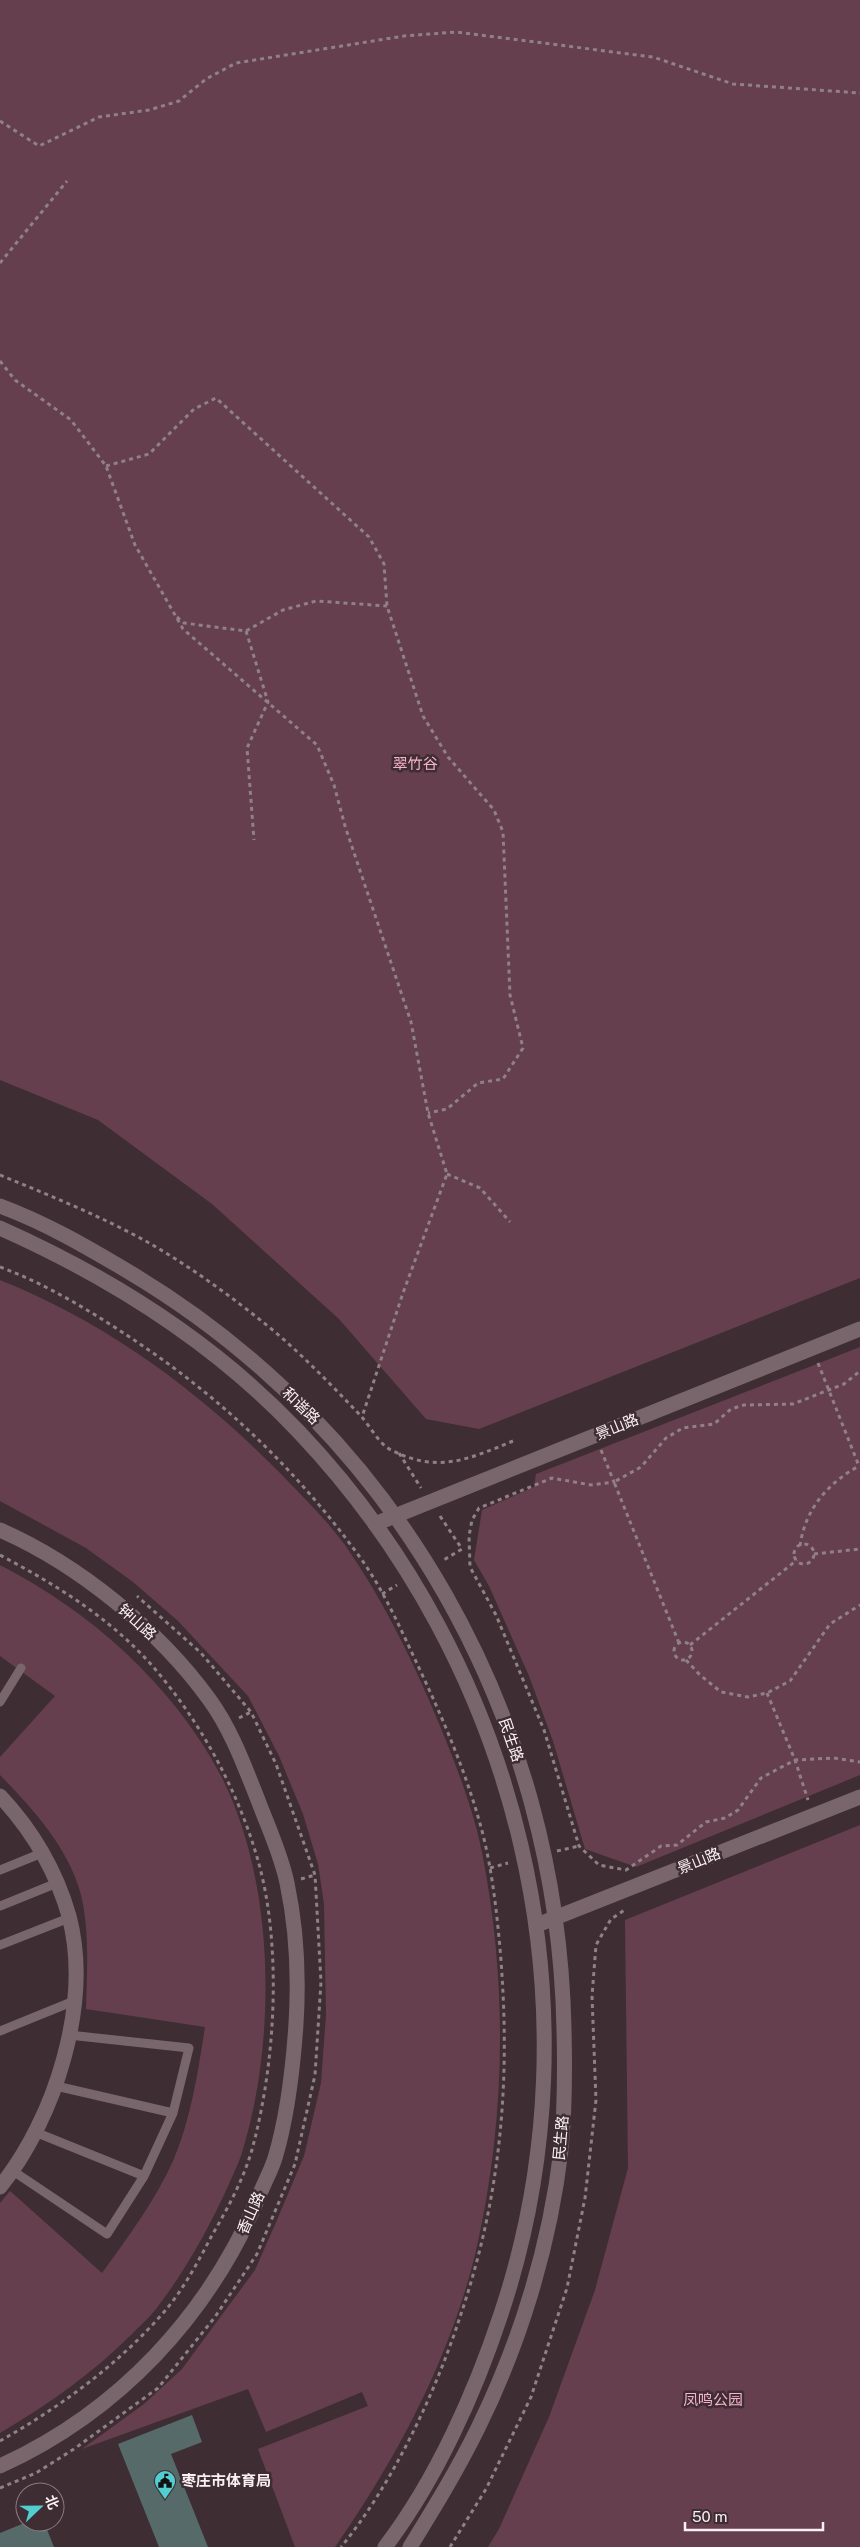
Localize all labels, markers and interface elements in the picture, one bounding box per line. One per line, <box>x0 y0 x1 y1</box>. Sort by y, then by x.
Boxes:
park label: 翠竹谷 <box>392 755 438 772</box>
street label: 和谐路 <box>279 1384 323 1427</box>
street label: 景山路 <box>593 1410 641 1443</box>
street label: 钟山路 <box>115 1600 160 1643</box>
street label: 民生路 <box>496 1716 527 1764</box>
street label: 景山路 <box>675 1844 723 1877</box>
street label: 民生路 <box>550 2115 571 2161</box>
street label: 香山路 <box>234 2189 267 2237</box>
park label: 凤鸣公园 <box>683 2391 743 2408</box>
public building icon: 枣庄市体育局 <box>153 2469 177 2500</box>
place label: 枣庄市体育局 <box>181 2472 271 2489</box>
north arrow <box>15 2482 65 2532</box>
text: 北 <box>42 2493 62 2512</box>
scale bar <box>685 2500 822 2532</box>
text: 50 m <box>692 2508 727 2525</box>

